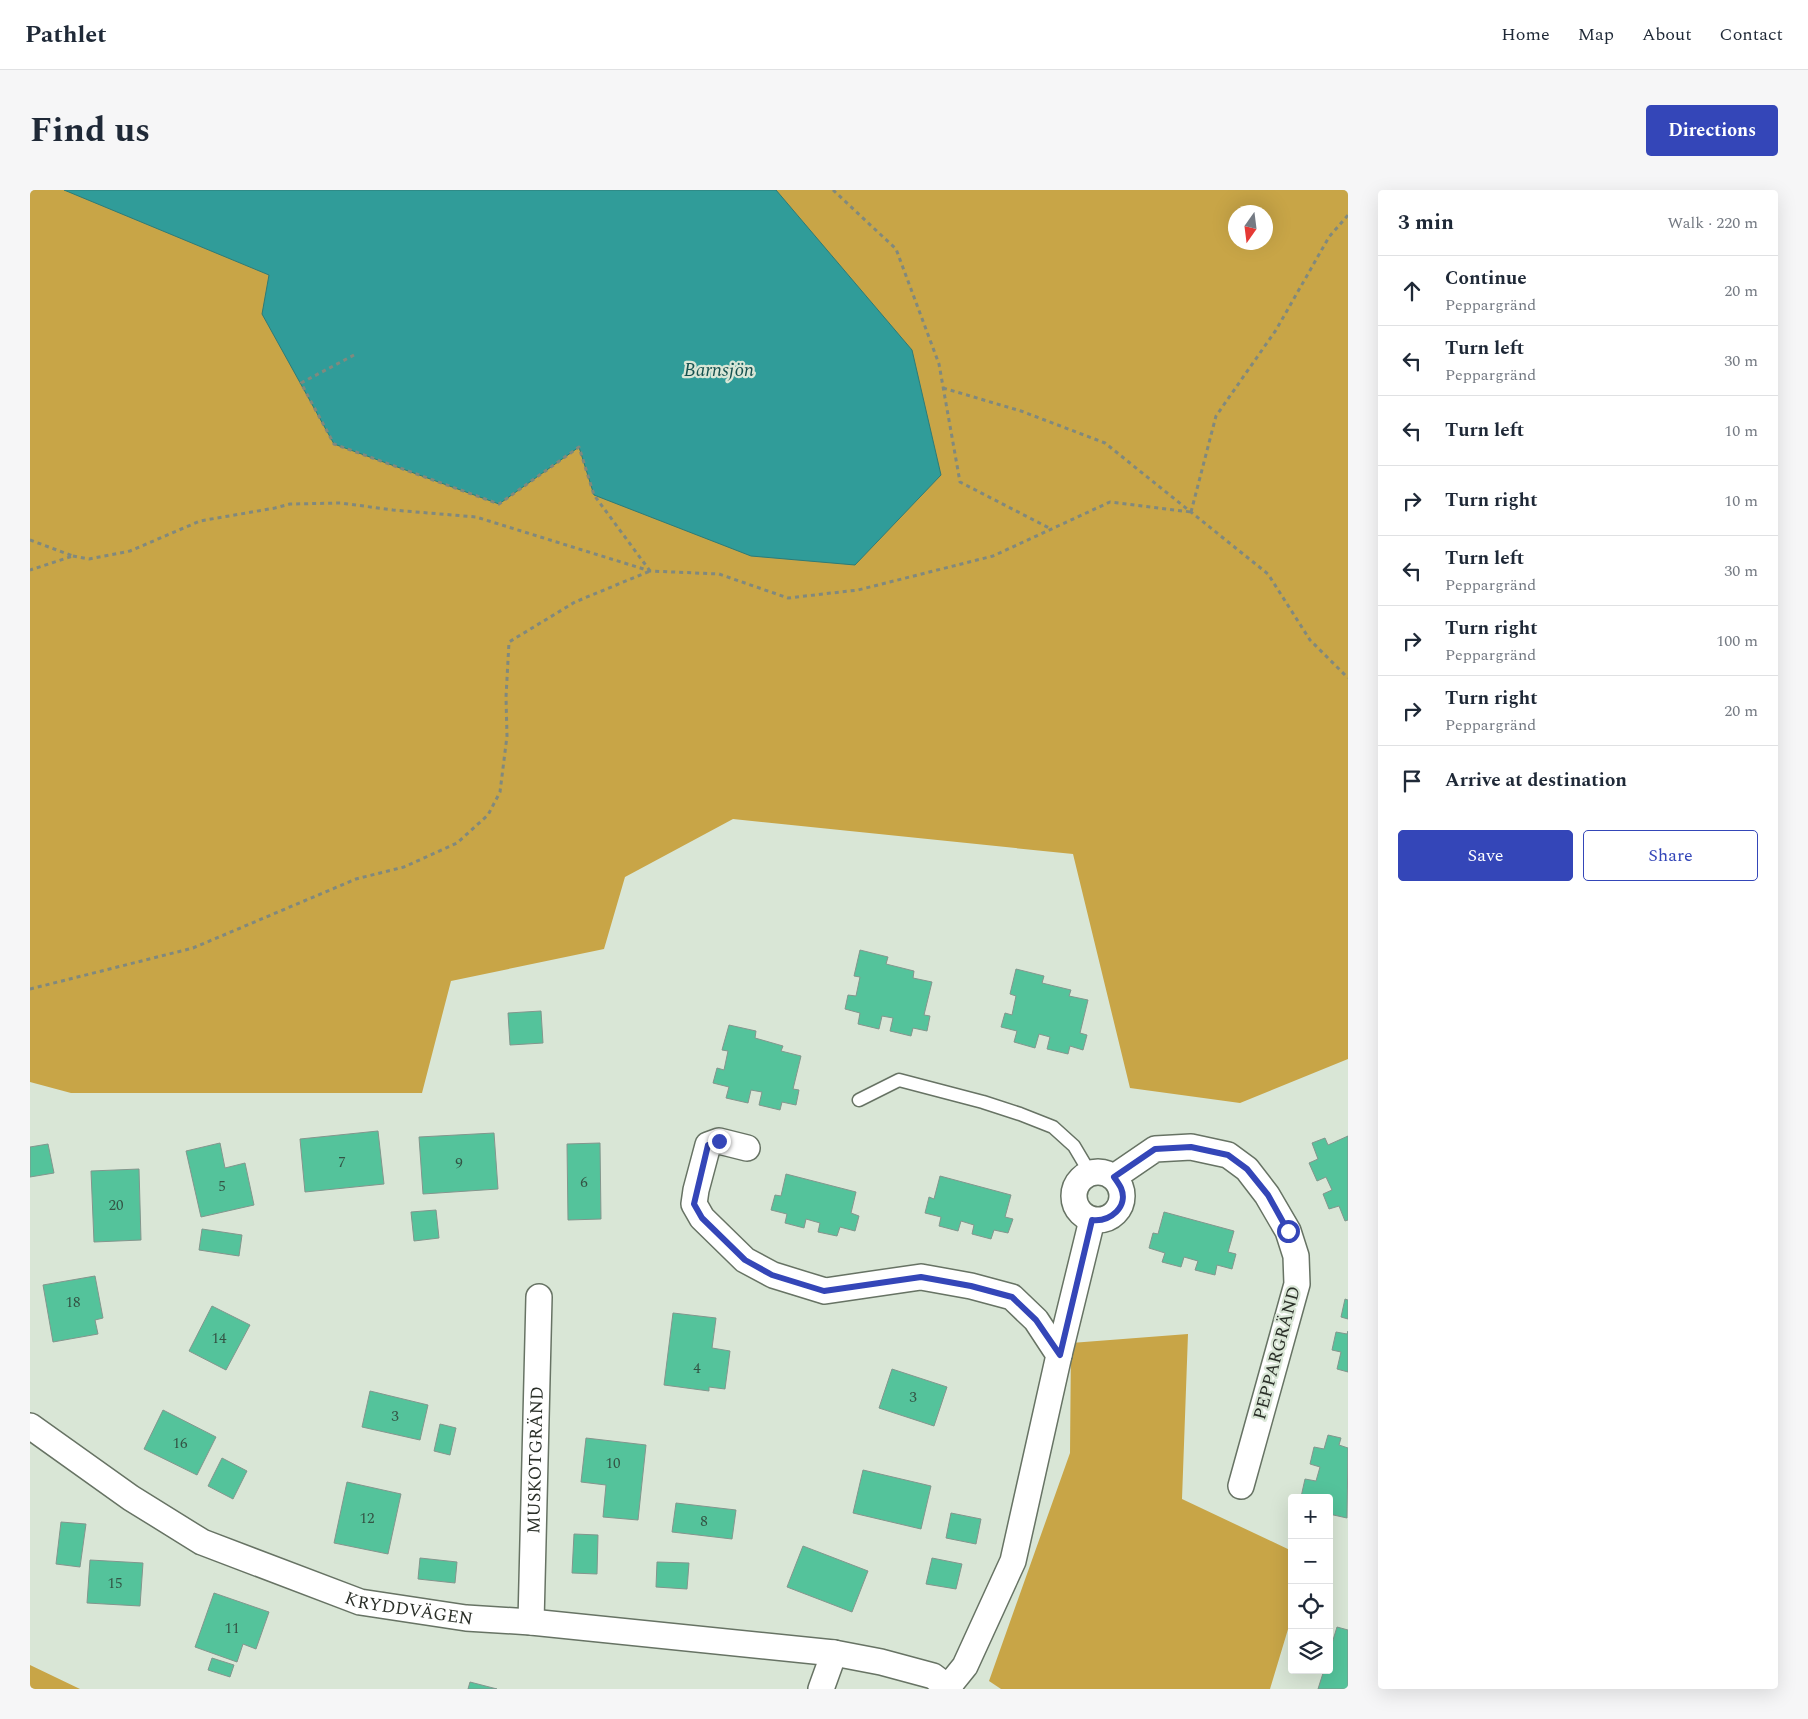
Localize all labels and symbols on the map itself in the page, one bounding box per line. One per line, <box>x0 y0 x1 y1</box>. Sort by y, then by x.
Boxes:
north arrow <box>1228 205 1273 250</box>
water label: Barnsjön <box>684 356 754 385</box>
route end <box>708 1130 731 1153</box>
house number: 7 <box>338 1151 346 1174</box>
house number: 9 <box>455 1152 463 1175</box>
house number: 6 <box>580 1171 588 1194</box>
house number: 5 <box>218 1175 226 1198</box>
house number: 20 <box>108 1194 124 1217</box>
route start <box>1277 1220 1300 1243</box>
street label: PEPPARGRÄND <box>1246 1283 1308 1423</box>
house number: 18 <box>65 1291 81 1314</box>
house number: 14 <box>211 1327 227 1350</box>
house number: 4 <box>693 1357 701 1380</box>
street label: MUSKOTGRÄND <box>520 1386 550 1534</box>
house number: 3 <box>909 1386 917 1409</box>
house number: 3 <box>391 1405 399 1428</box>
house number: 16 <box>172 1432 188 1455</box>
house number: 10 <box>605 1452 621 1475</box>
house number: 12 <box>359 1507 375 1530</box>
house number: 8 <box>700 1510 708 1533</box>
house number: 15 <box>107 1572 123 1595</box>
street label: KRYDDVÄGEN <box>341 1584 475 1632</box>
house number: 11 <box>224 1617 240 1640</box>

